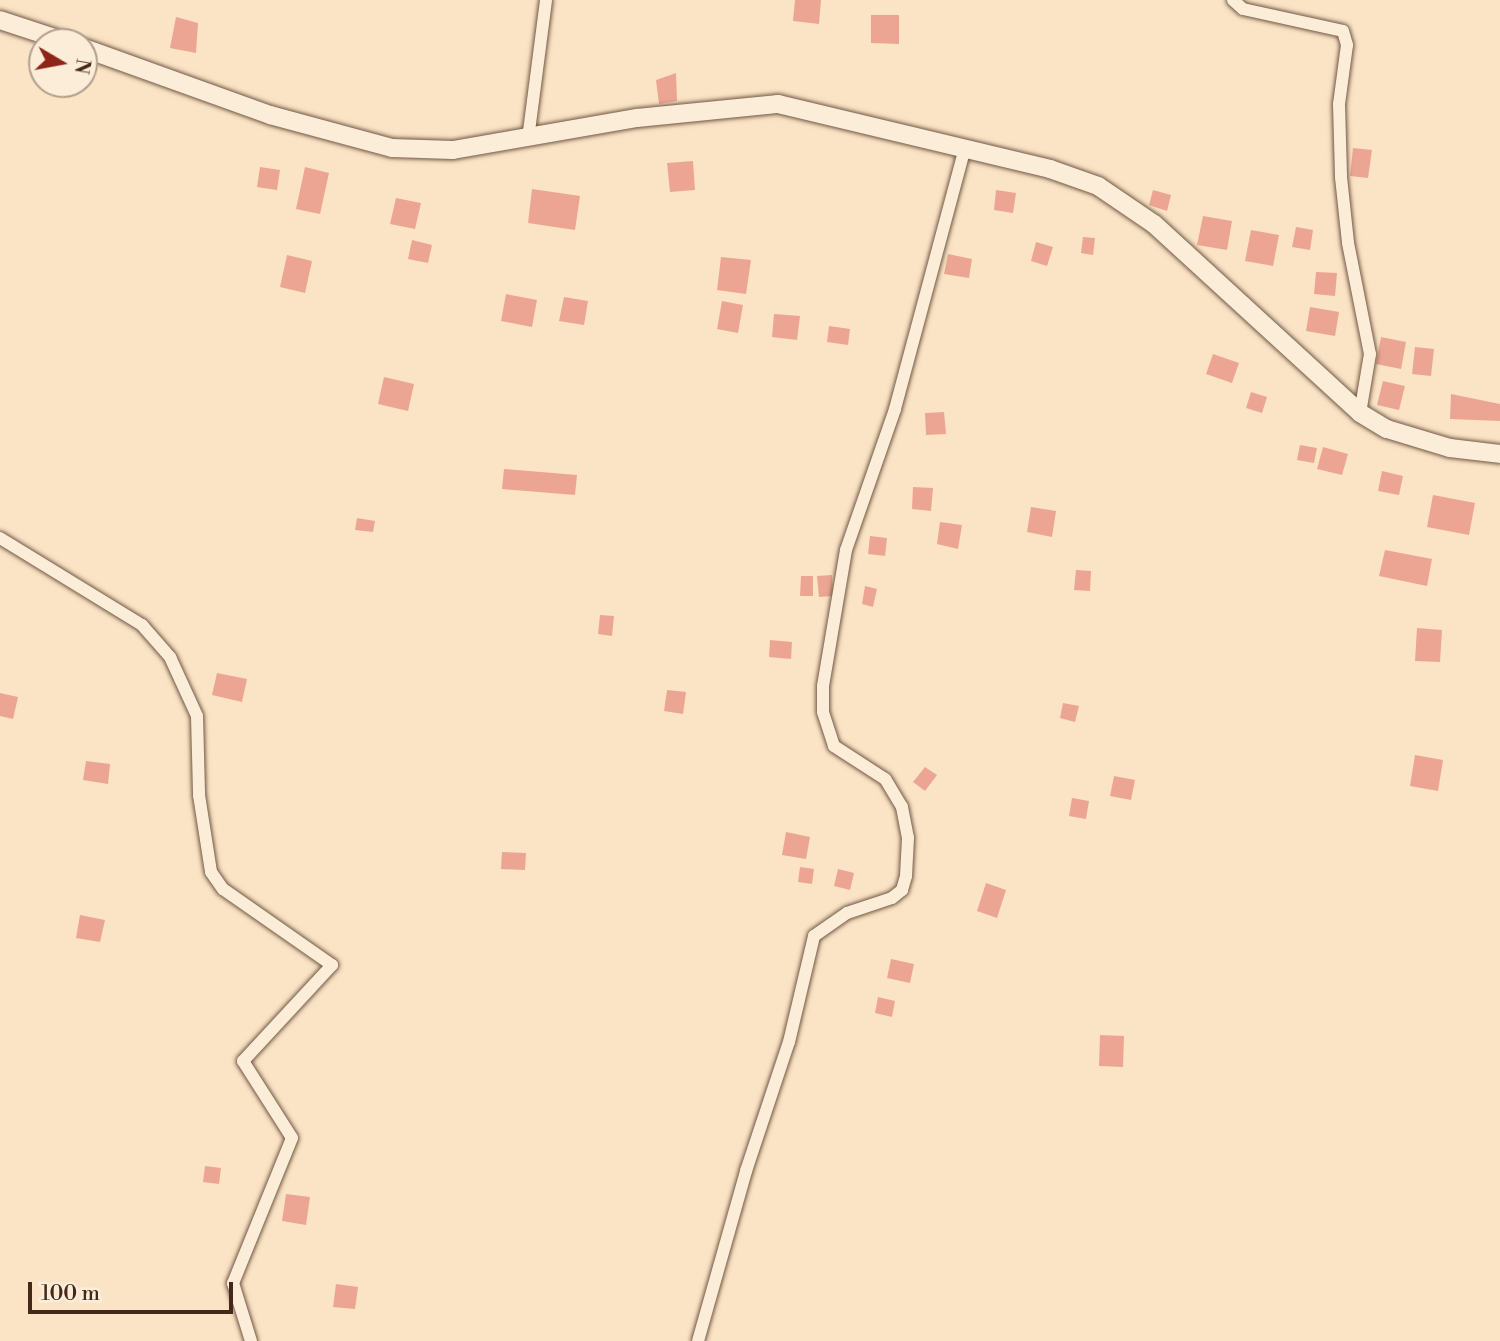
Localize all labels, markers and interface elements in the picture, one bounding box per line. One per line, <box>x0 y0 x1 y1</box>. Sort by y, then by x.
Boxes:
north arrow <box>28 28 98 98</box>
text: N <box>69 57 95 76</box>
scale bar <box>32 1268 236 1312</box>
text: 100 m <box>41 1281 100 1307</box>

